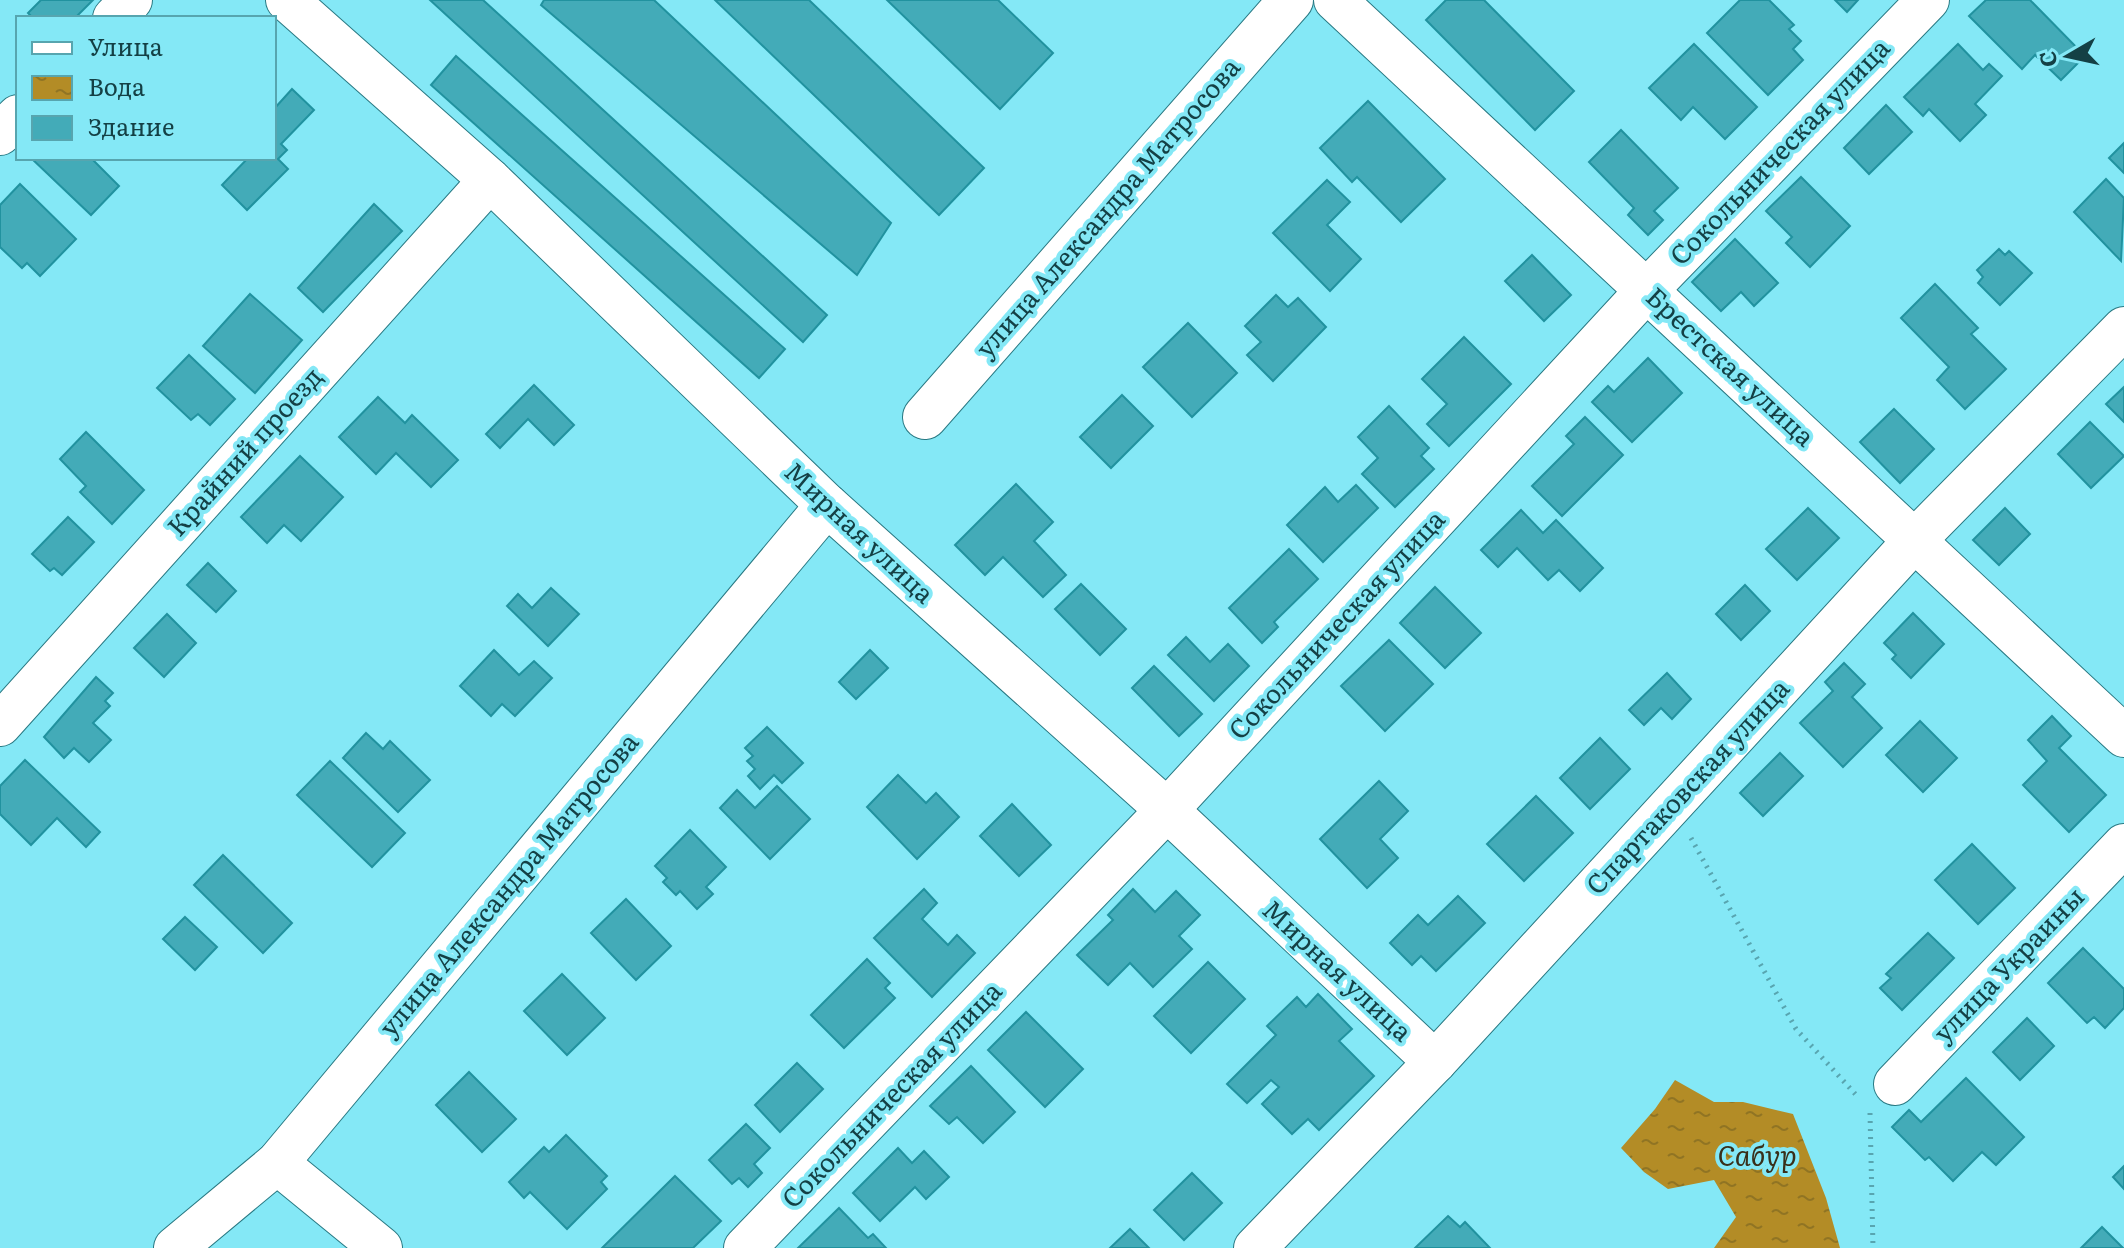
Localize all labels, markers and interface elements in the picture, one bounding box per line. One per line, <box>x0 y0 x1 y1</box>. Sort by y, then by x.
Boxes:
legend <box>16 16 276 160</box>
north arrow <box>2028 16 2108 96</box>
text: Улица <box>88 28 163 63</box>
street label: Сокольническая улица <box>1659 28 1897 272</box>
street label: улица Александра Матросова <box>965 48 1248 365</box>
text: С <box>2029 49 2064 70</box>
text: Вода <box>88 68 145 103</box>
text: Здание <box>88 108 174 143</box>
street label: Брестская улица <box>1639 277 1825 454</box>
street label: Крайний проезд <box>156 357 330 544</box>
street label: Мирная улица <box>777 451 944 611</box>
street label: Сокольническая улица <box>1218 500 1452 747</box>
street label: Спартаковская улица <box>1575 669 1797 902</box>
street label: улица Александра Матросова <box>368 723 646 1044</box>
street label: улица Украины <box>1923 877 2092 1050</box>
street label: Мирная улица <box>1255 889 1422 1049</box>
street label: Сокольническая улица <box>771 971 1009 1215</box>
water label: Сабур <box>1717 1133 1797 1175</box>

